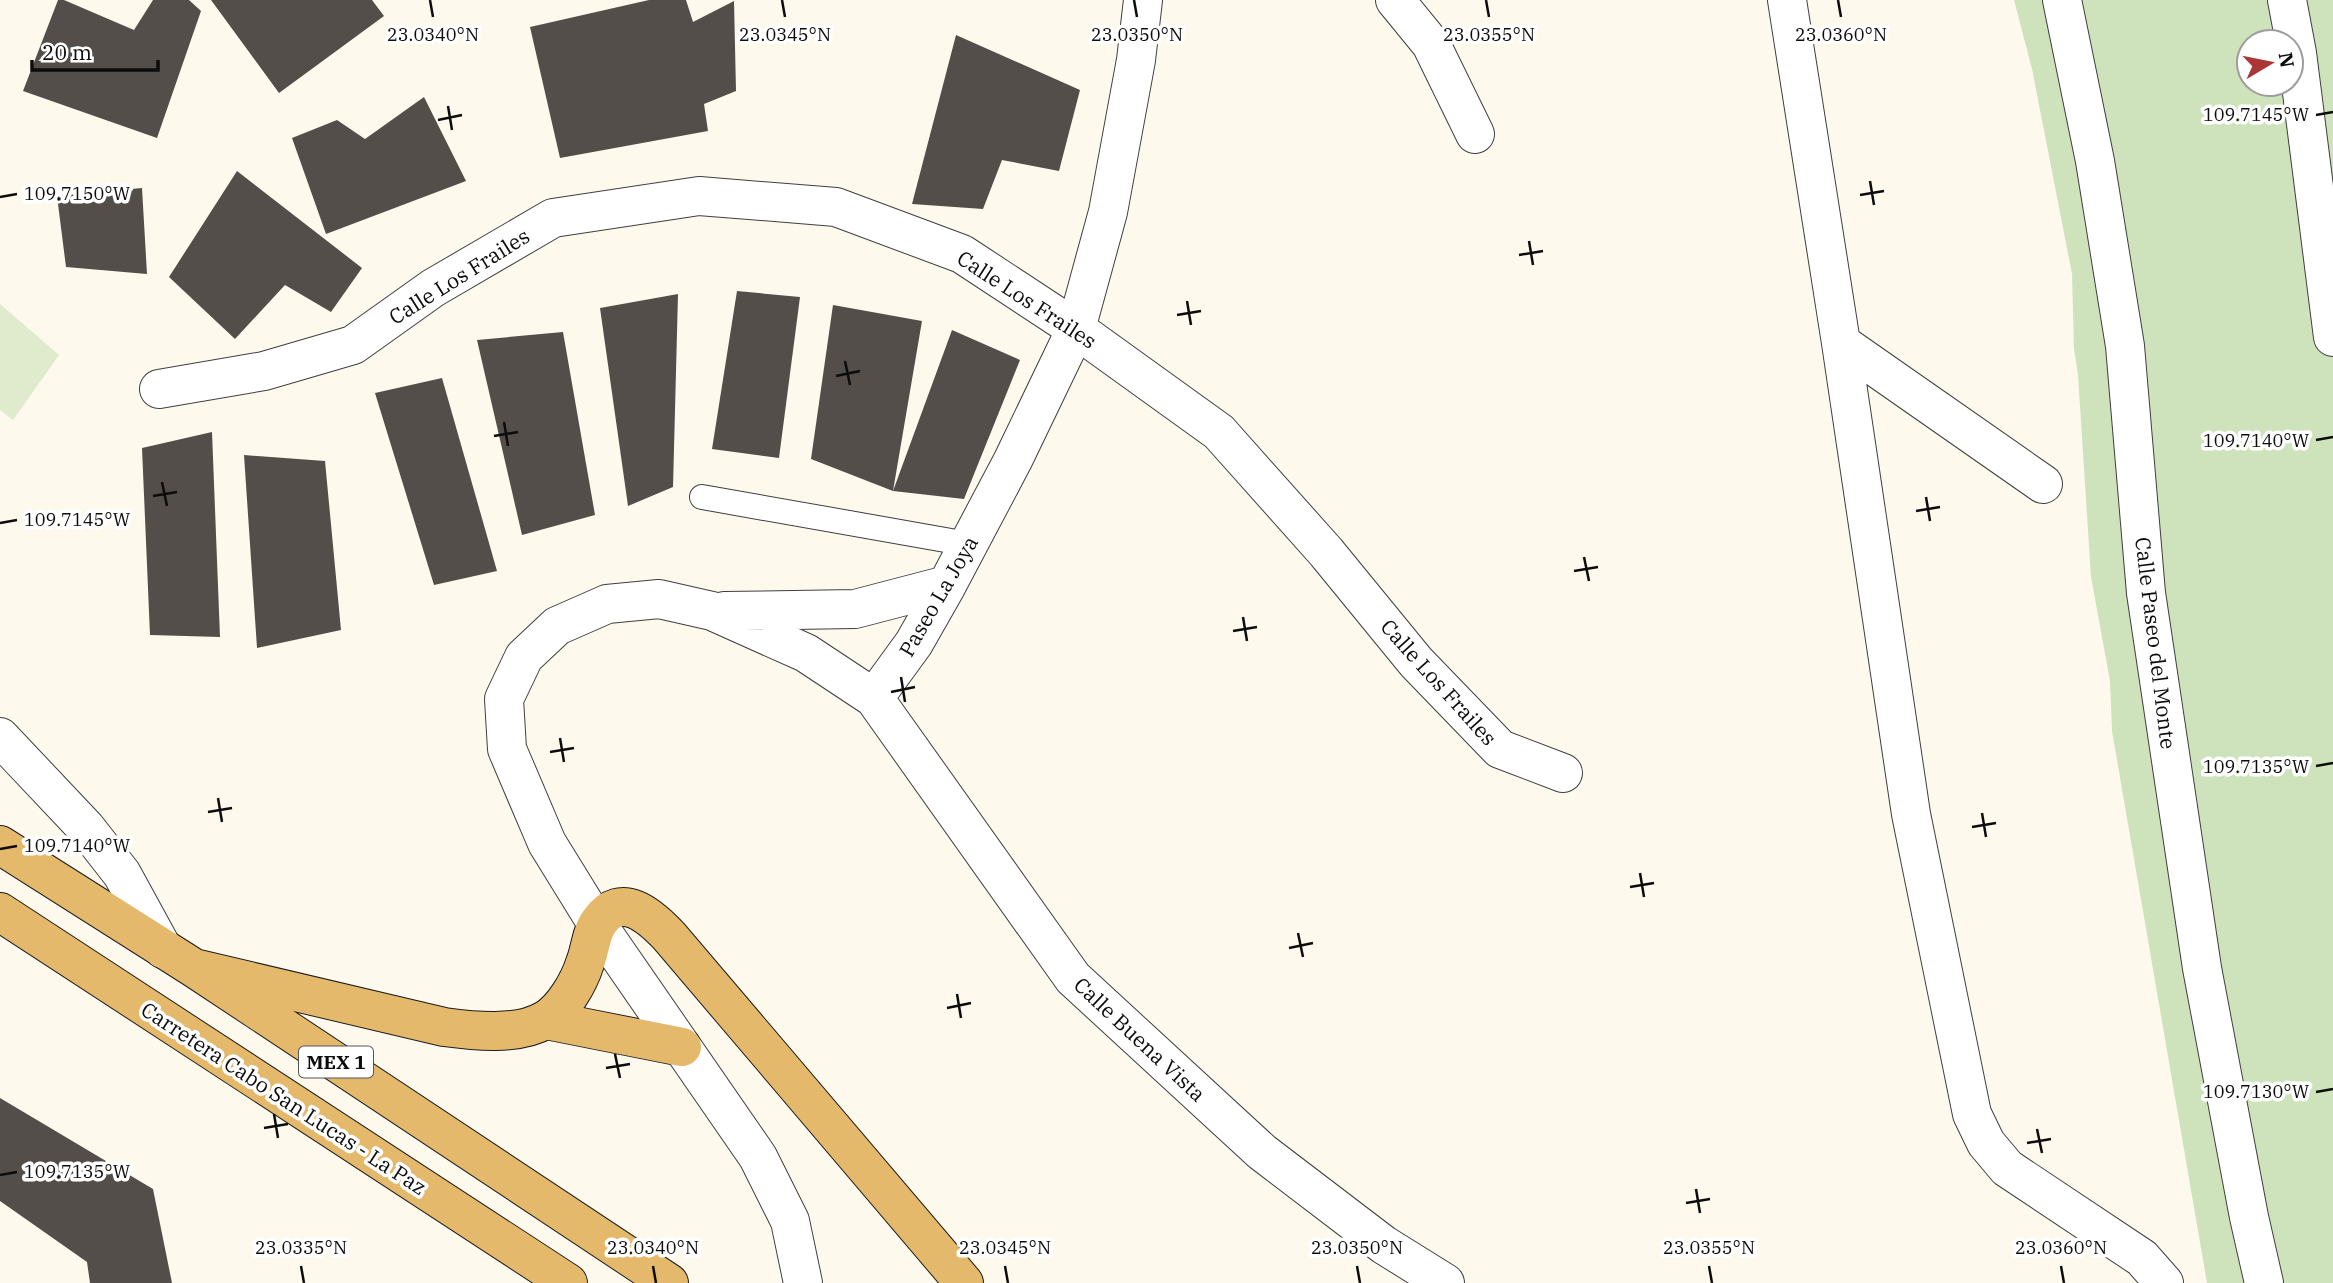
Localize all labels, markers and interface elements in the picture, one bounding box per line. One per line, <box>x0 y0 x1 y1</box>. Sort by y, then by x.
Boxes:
text: 23.0340°N <box>387 23 479 46</box>
text: 23.0345°N <box>739 23 831 46</box>
text: 23.0350°N <box>1091 23 1183 46</box>
text: 23.0355°N <box>1443 23 1535 46</box>
text: 23.0360°N <box>1795 23 1887 46</box>
scale bar <box>32 28 158 72</box>
north arrow <box>2235 28 2305 98</box>
text: 20 m <box>42 38 92 66</box>
text: N <box>2274 51 2300 70</box>
text: 109.7145°W <box>2203 103 2310 126</box>
text: 109.7150°W <box>24 182 131 205</box>
street label: Calle Los Frailes <box>383 222 535 330</box>
street label: Calle Los Frailes <box>952 243 1102 355</box>
text: 109.7140°W <box>2203 429 2310 452</box>
text: 109.7145°W <box>24 508 131 531</box>
street label: Paseo La Joya <box>892 531 984 661</box>
street label: Calle Paseo del Monte <box>2129 535 2183 751</box>
street label: Calle Los Frailes <box>1375 613 1503 751</box>
text: 109.7135°W <box>2203 755 2310 778</box>
text: 109.7140°W <box>24 834 131 857</box>
street label: Calle Buena Vista <box>1068 971 1212 1107</box>
street label: Carretera Cabo San Lucas - La Paz <box>136 995 432 1201</box>
road number: MEX 1 <box>299 1046 373 1078</box>
text: 109.7130°W <box>2203 1080 2310 1103</box>
text: 109.7135°W <box>24 1160 131 1183</box>
text: 23.0335°N <box>255 1236 347 1259</box>
text: 23.0340°N <box>607 1236 699 1259</box>
text: 23.0345°N <box>959 1236 1051 1259</box>
text: 23.0350°N <box>1311 1236 1403 1259</box>
text: 23.0355°N <box>1663 1236 1755 1259</box>
text: 23.0360°N <box>2015 1236 2107 1259</box>

